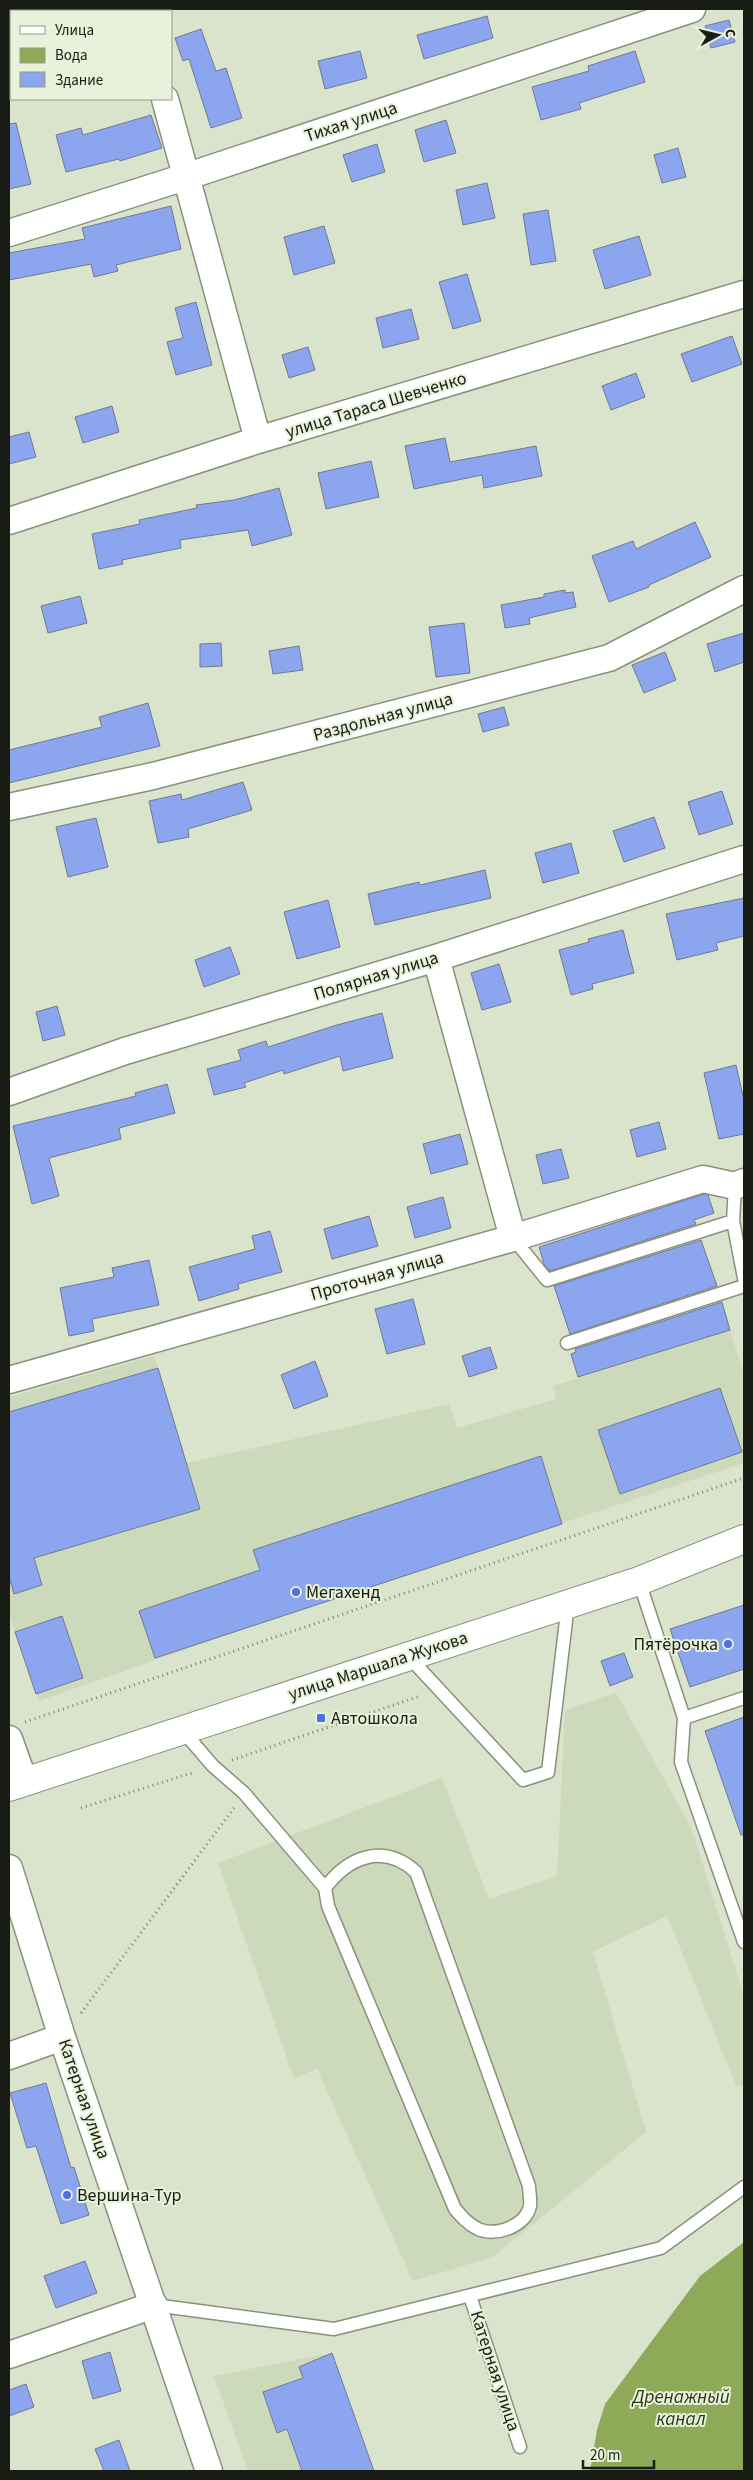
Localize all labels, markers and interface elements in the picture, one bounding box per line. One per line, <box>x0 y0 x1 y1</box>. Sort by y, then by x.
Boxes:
legend <box>10 10 172 100</box>
north arrow <box>693 10 743 60</box>
text: Улица <box>55 20 94 41</box>
text: С <box>719 28 740 39</box>
text: Вода <box>55 45 88 66</box>
text: Здание <box>55 70 103 91</box>
street label: Тихая улица <box>302 95 400 149</box>
street label: улица Тараса Шевченко <box>282 366 470 444</box>
street label: Раздольная улица <box>310 686 456 748</box>
street label: Полярная улица <box>310 945 442 1007</box>
street label: Проточная улица <box>308 1245 446 1307</box>
place label: Мегахенд <box>306 1580 381 1605</box>
marker: Мегахенд <box>290 1586 302 1598</box>
street label: улица Маршала Жукова <box>285 1625 471 1707</box>
place label: Пятёрочка <box>633 1632 718 1657</box>
marker: Пятёрочка <box>722 1638 734 1650</box>
place label: Автошкола <box>331 1706 418 1731</box>
marker: Автошкола <box>315 1712 327 1724</box>
street label: Катерная улица <box>52 2036 116 2162</box>
place label: Вершина-Тур <box>77 2183 182 2208</box>
marker: Вершина-Тур <box>61 2189 73 2201</box>
street label: Катерная улица <box>464 2307 526 2435</box>
water label: Дренажный канал <box>631 2384 730 2433</box>
scale bar <box>583 2438 654 2470</box>
text: 20 m <box>590 2445 620 2466</box>

